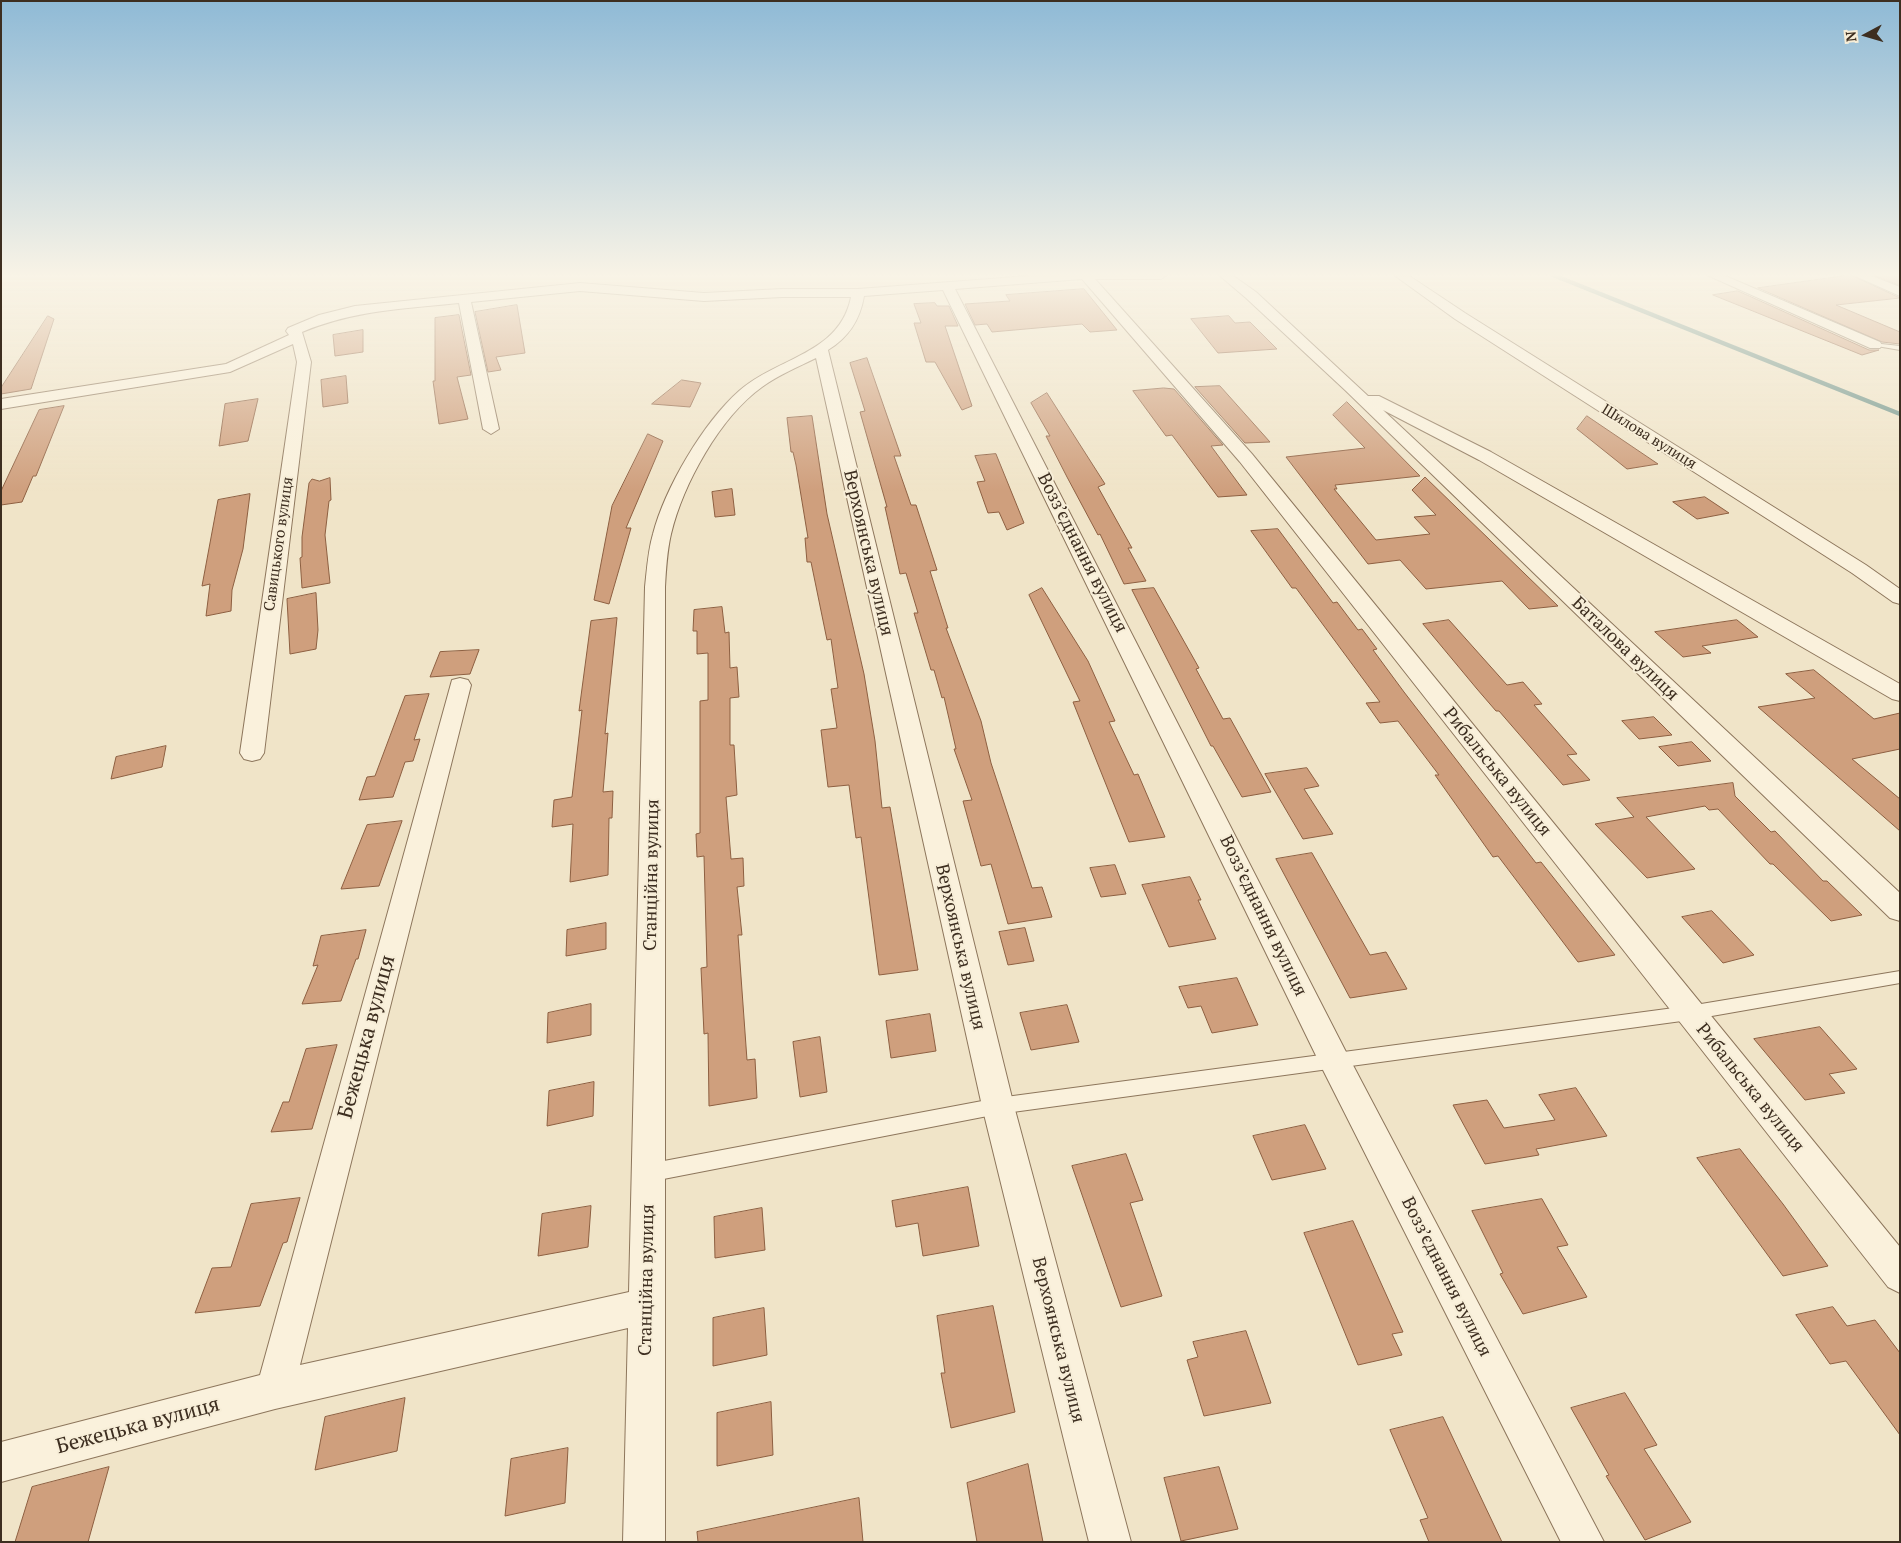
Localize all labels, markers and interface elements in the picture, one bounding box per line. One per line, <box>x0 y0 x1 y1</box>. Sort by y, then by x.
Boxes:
north arrow <box>1841 10 1891 60</box>
text: N <box>1841 30 1861 43</box>
street label: Шилова вулиця <box>1598 401 1700 473</box>
street label: Верхоянська вулиця <box>838 468 898 638</box>
street label: Возз’єднання вулиця <box>1032 470 1132 636</box>
street label: Савицького вулиця <box>261 476 297 612</box>
street label: Баталова вулиця <box>1567 593 1683 705</box>
street label: Рибальська вулиця <box>1438 703 1556 841</box>
street label: Станційна вулиця <box>640 799 664 951</box>
street label: Возз’єднання вулиця <box>1215 832 1311 1000</box>
street label: Верхоянська вулиця <box>930 862 990 1032</box>
street label: Бежецька вулиця <box>333 952 401 1122</box>
street label: Рибальська вулиця <box>1691 1019 1809 1157</box>
street label: Возз’єднання вулиця <box>1396 1194 1496 1360</box>
street label: Станційна вулиця <box>635 1204 659 1356</box>
street label: Верхоянська вулиця <box>1027 1255 1089 1425</box>
street label: Бежецька вулиця <box>53 1392 223 1460</box>

